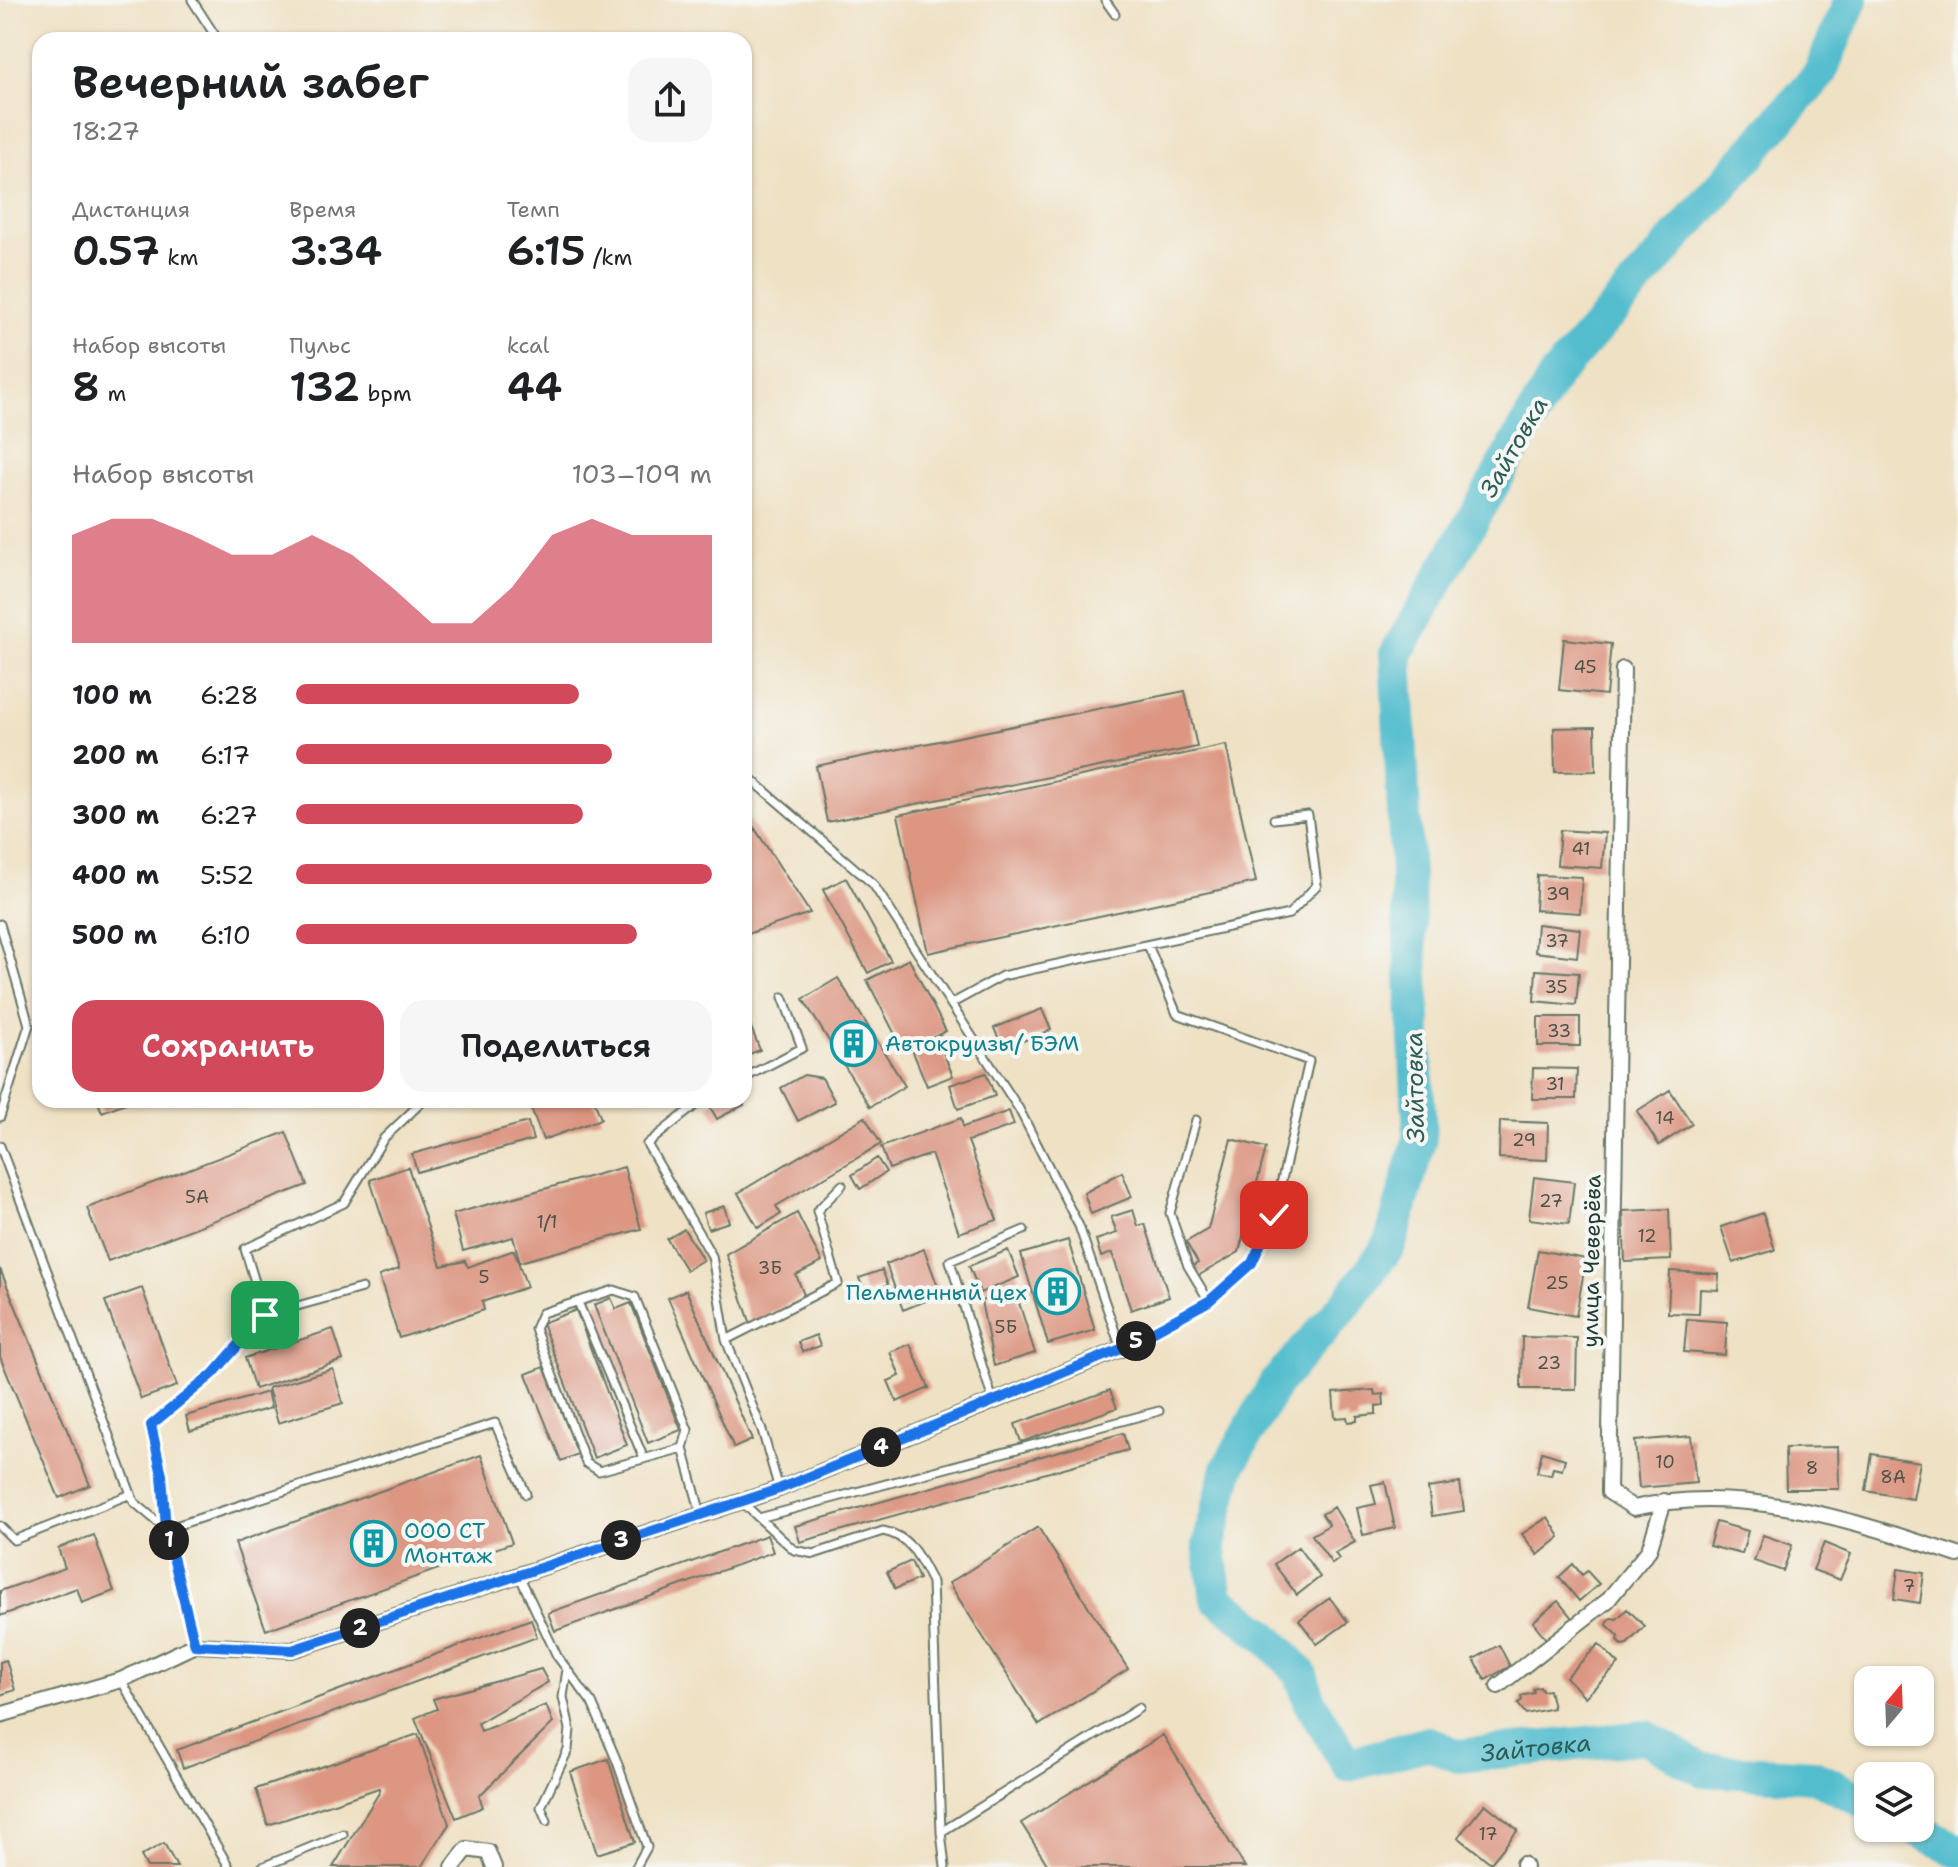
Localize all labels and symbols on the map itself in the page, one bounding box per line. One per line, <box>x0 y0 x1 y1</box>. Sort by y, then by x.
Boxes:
water label: Зайтовка <box>1472 391 1556 503</box>
house number: 45 <box>1573 655 1597 679</box>
house number: 41 <box>1571 837 1591 861</box>
house number: 39 <box>1546 882 1570 906</box>
house number: 37 <box>1545 929 1569 953</box>
house number: 35 <box>1544 975 1568 999</box>
building icon: Автокруизы/ БЭМ <box>830 1019 878 1067</box>
house number: 33 <box>1547 1019 1571 1043</box>
place label: Автокруизы/ БЭМ <box>885 1029 1079 1058</box>
water label: Зайтовка <box>1398 1031 1432 1143</box>
house number: 31 <box>1545 1072 1565 1096</box>
house number: 14 <box>1655 1106 1675 1130</box>
house number: 29 <box>1512 1128 1536 1152</box>
street label: улица Чеверёва <box>1575 1174 1608 1348</box>
pin <box>1240 1181 1308 1249</box>
house number: 5А <box>185 1185 209 1209</box>
house number: 27 <box>1539 1189 1563 1213</box>
house number: 1/1 <box>537 1210 557 1234</box>
house number: 12 <box>1637 1224 1657 1248</box>
house number: 3Б <box>758 1256 782 1280</box>
house number: 5 <box>478 1265 490 1289</box>
building icon: Пельменный цех <box>1034 1268 1082 1316</box>
house number: 25 <box>1545 1271 1569 1295</box>
place label: Пельменный цех <box>846 1278 1027 1307</box>
pin <box>231 1281 299 1349</box>
house number: 5Б <box>995 1315 1017 1339</box>
pin: 5 <box>1116 1321 1156 1361</box>
house number: 23 <box>1537 1351 1561 1375</box>
pin: 4 <box>861 1427 901 1467</box>
house number: 10 <box>1655 1450 1675 1474</box>
house number: 8 <box>1806 1456 1818 1480</box>
house number: 8А <box>1880 1465 1906 1489</box>
place label: ООО СТ Монтаж <box>404 1516 493 1570</box>
building icon: ООО СТ Монтаж <box>349 1519 397 1567</box>
pin: 1 <box>149 1520 189 1560</box>
pin: 3 <box>601 1520 641 1560</box>
house number: 7 <box>1903 1574 1915 1598</box>
pin: 2 <box>340 1608 380 1648</box>
north arrow <box>1854 1666 1934 1746</box>
water label: Зайтовка <box>1479 1727 1593 1770</box>
house number: 17 <box>1478 1822 1498 1846</box>

